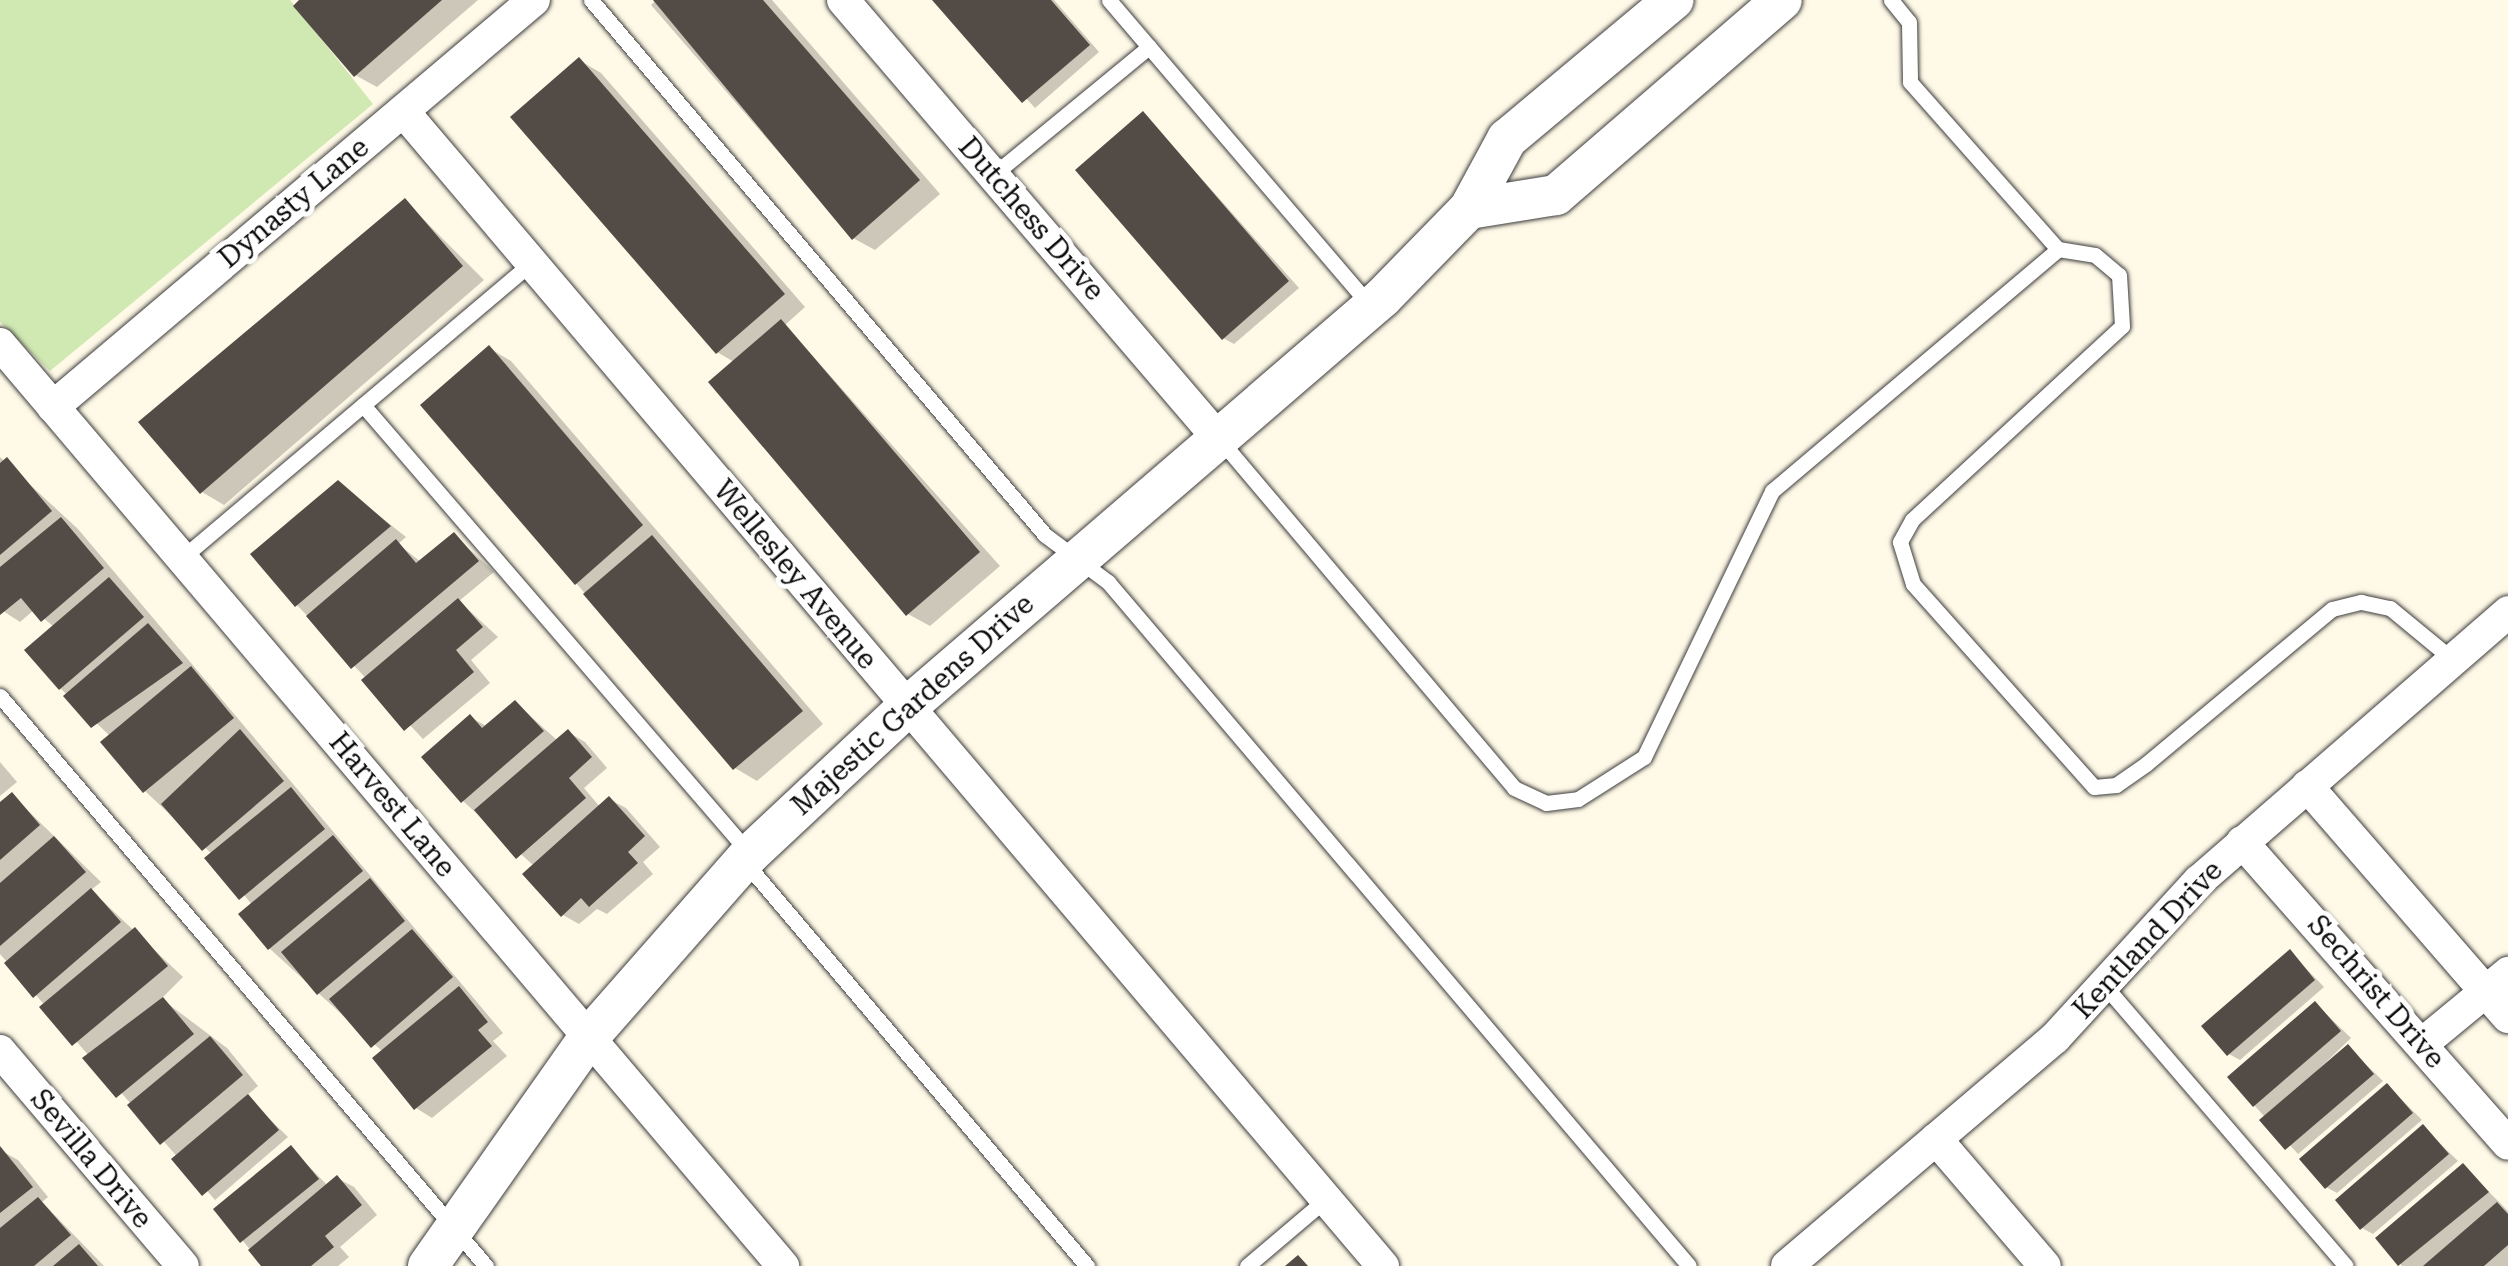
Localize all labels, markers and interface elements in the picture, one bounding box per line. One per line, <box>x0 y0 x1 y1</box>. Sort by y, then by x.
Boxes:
street label: Dynasty Lane <box>212 131 376 275</box>
street label: Dutchess Drive <box>951 131 1111 307</box>
street label: Wellesley Avenue <box>706 474 884 676</box>
street label: Majestic Gardens Drive <box>785 587 1041 823</box>
street label: Harvest Lane <box>322 726 462 884</box>
street label: Kentland Drive <box>2066 854 2230 1026</box>
street label: Sechrist Drive <box>2300 909 2452 1075</box>
street label: Sevilla Drive <box>23 1083 159 1235</box>

